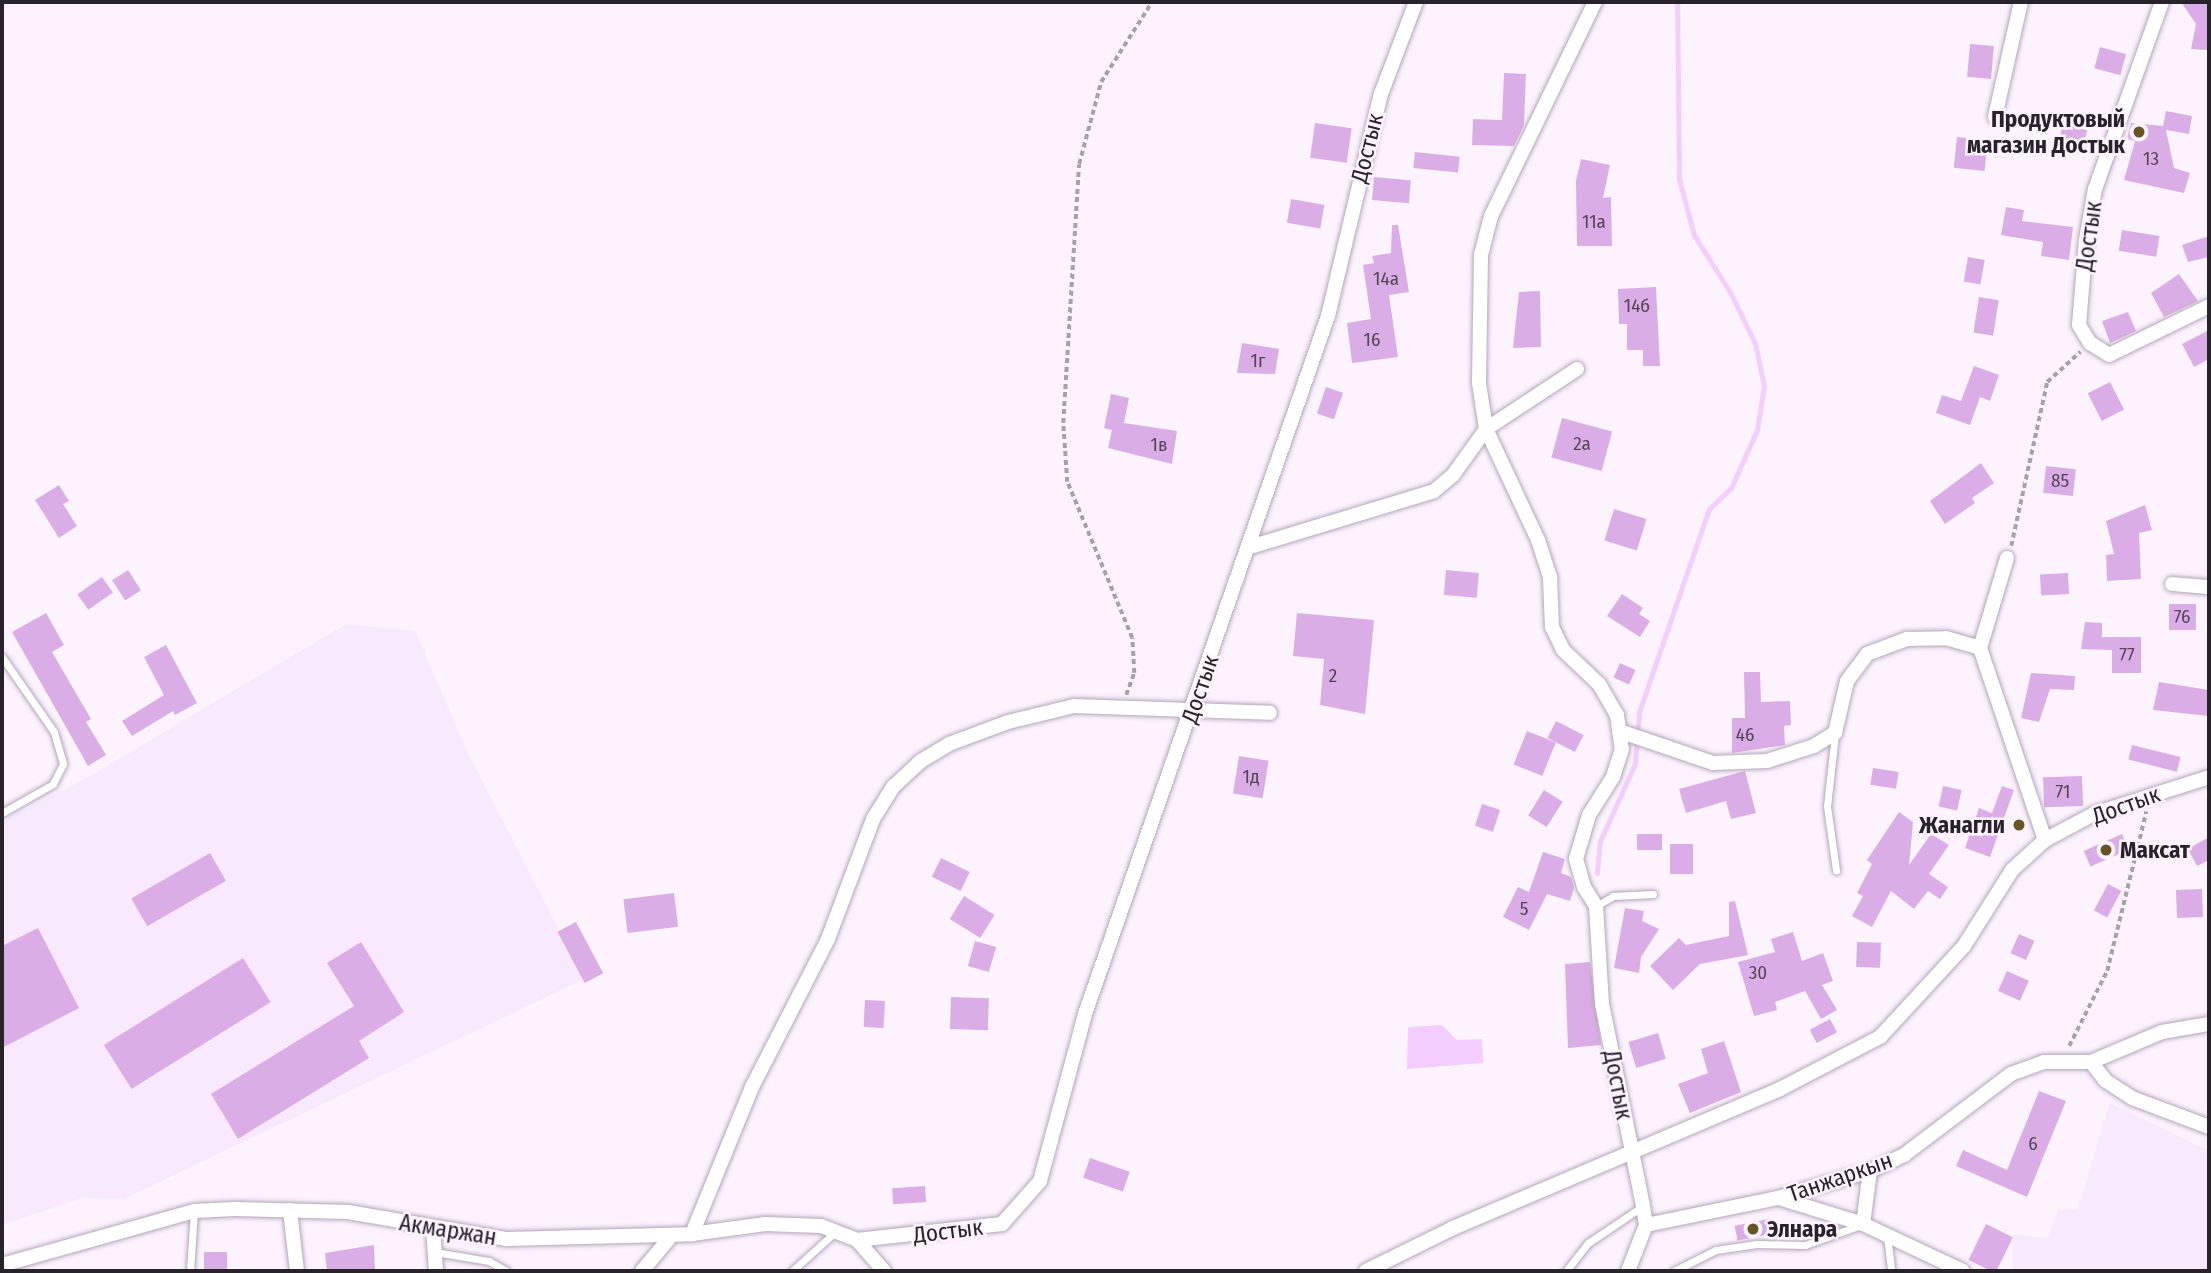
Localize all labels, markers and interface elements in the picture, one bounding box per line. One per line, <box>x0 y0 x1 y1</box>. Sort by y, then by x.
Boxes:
place label: Продуктовый магазин Достык <box>1967 105 2125 159</box>
street label: Достык <box>1345 111 1389 185</box>
marker: Продуктовый магазин Достык <box>2131 124 2147 140</box>
house number: 13 <box>2143 148 2159 170</box>
street label: Достык <box>2070 199 2108 273</box>
house number: 11а <box>1582 211 1606 233</box>
house number: 14а <box>1373 268 1399 290</box>
house number: 14б <box>1624 295 1650 317</box>
house number: 16 <box>1364 329 1380 351</box>
house number: 1г <box>1251 350 1265 372</box>
house number: 2а <box>1573 433 1591 455</box>
house number: 1в <box>1151 434 1167 456</box>
house number: 85 <box>2051 470 2069 492</box>
house number: 76 <box>2174 606 2190 628</box>
house number: 77 <box>2119 644 2135 666</box>
street label: Достык <box>1176 651 1224 727</box>
house number: 2 <box>1329 665 1337 687</box>
house number: 46 <box>1736 724 1754 746</box>
house number: 1д <box>1243 766 1259 788</box>
street label: Достык <box>2088 780 2164 830</box>
house number: 71 <box>2056 781 2070 803</box>
place label: Жанагли <box>1919 811 2005 839</box>
marker: Жанагли <box>2011 817 2027 833</box>
place label: Максат <box>2120 836 2190 864</box>
marker: Максат <box>2098 842 2114 858</box>
house number: 5 <box>1520 898 1528 920</box>
house number: 30 <box>1749 962 1767 984</box>
street label: Достык <box>1598 1048 1638 1122</box>
house number: 6 <box>2028 1133 2038 1155</box>
street label: Танжаркын <box>1784 1146 1896 1208</box>
street label: Акмаржан <box>397 1209 499 1251</box>
street label: Достык <box>912 1213 984 1249</box>
place label: Элнара <box>1767 1215 1837 1243</box>
marker: Элнара <box>1745 1221 1761 1237</box>

